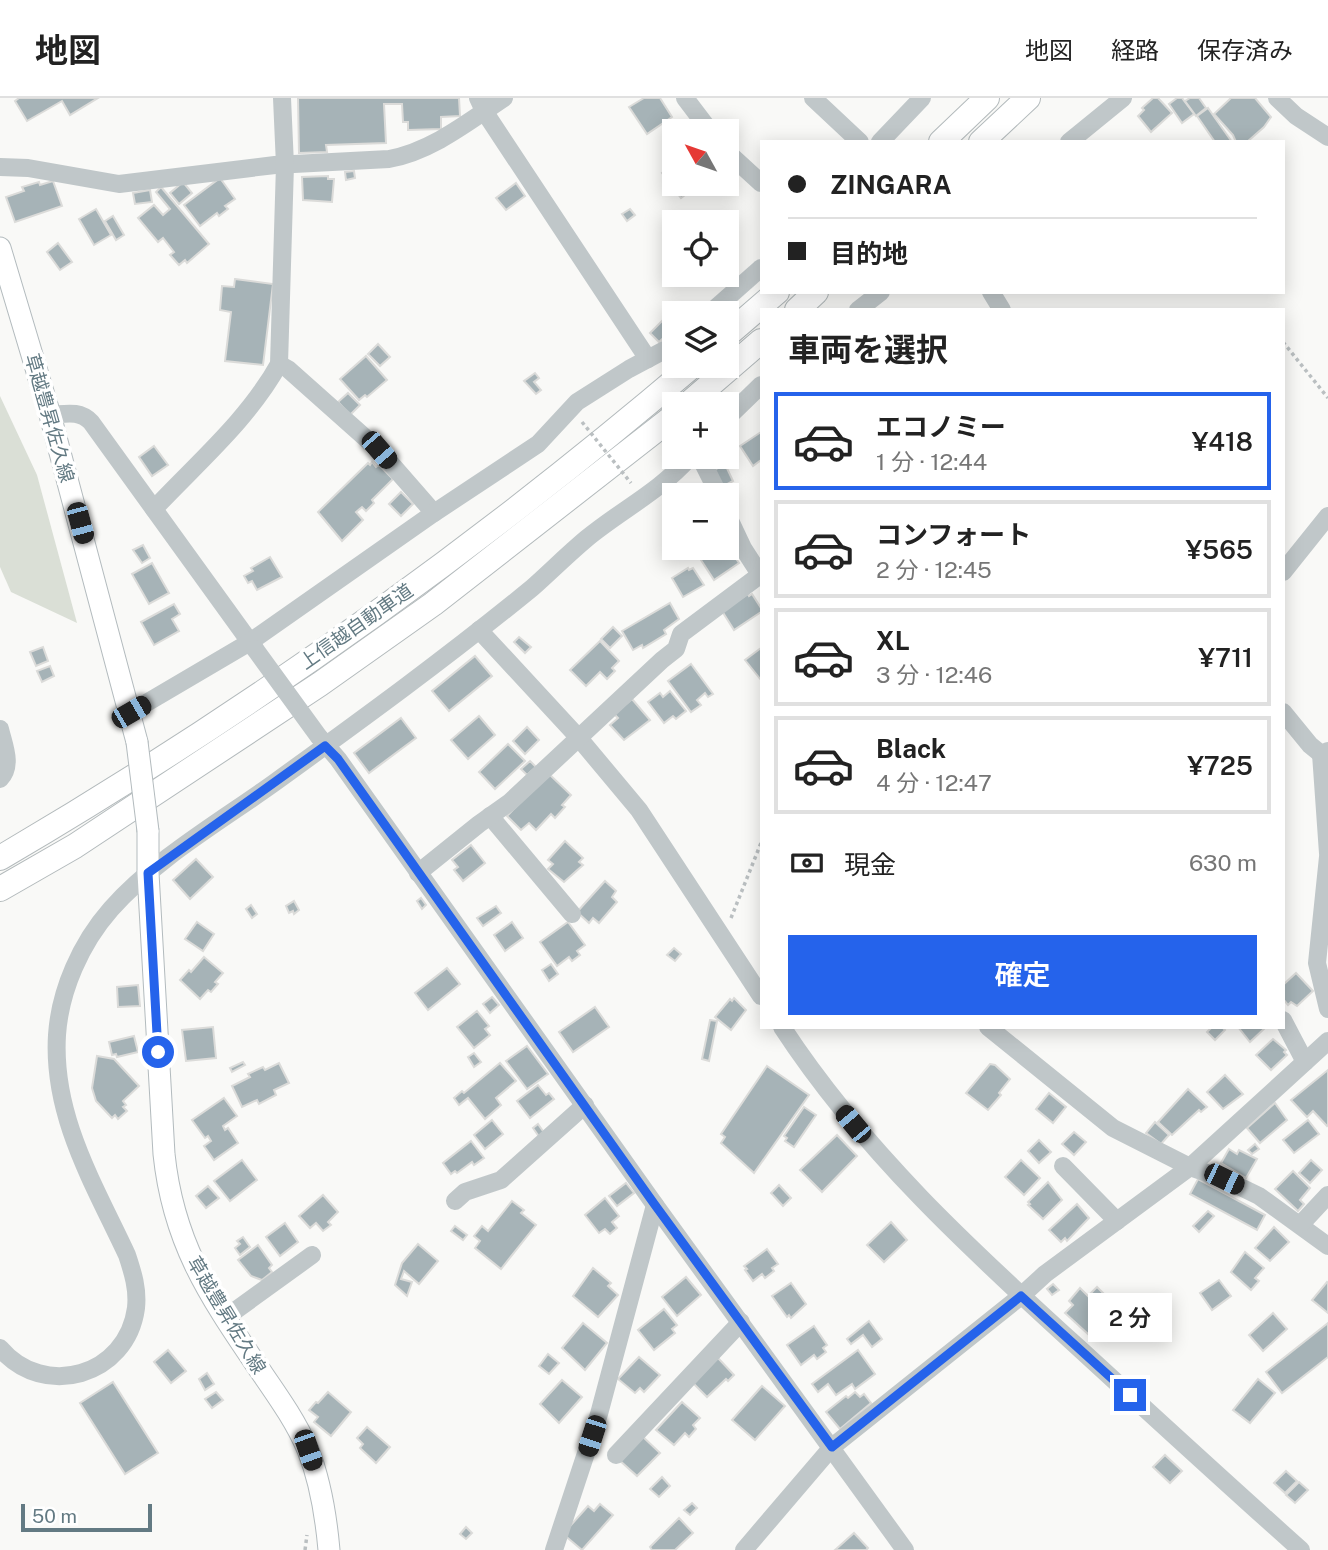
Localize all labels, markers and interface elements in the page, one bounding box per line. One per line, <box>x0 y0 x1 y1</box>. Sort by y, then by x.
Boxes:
text: 地図 <box>35 31 101 69</box>
text: 地図 <box>1025 36 1073 64</box>
text: 経路 <box>1111 36 1159 64</box>
text: 保存済み <box>1197 36 1293 64</box>
north arrow <box>662 119 738 196</box>
map controls <box>662 119 739 560</box>
text: ZINGARA <box>830 169 952 200</box>
button: locate <box>662 210 739 287</box>
text: 目的地 <box>830 238 908 269</box>
button: layers <box>662 301 739 378</box>
text: 車両を選択 <box>788 331 948 368</box>
street label: 草越豊昇佐久線 <box>21 351 79 485</box>
button: + <box>662 392 739 469</box>
icon: car <box>792 410 855 473</box>
text: エコノミー <box>876 411 1006 442</box>
text: ¥418 <box>1192 426 1253 457</box>
car <box>358 427 401 473</box>
text: 1 分 · 12:44 <box>876 448 987 475</box>
button: − <box>662 483 739 560</box>
car <box>65 500 96 546</box>
icon: car <box>792 518 855 581</box>
text: コンフォート <box>876 519 1031 550</box>
text: ¥565 <box>1185 534 1253 565</box>
text: 2 分 · 12:45 <box>876 556 992 583</box>
street label: 上信越自動車道 <box>295 579 417 673</box>
text: XL <box>876 625 910 656</box>
icon: car <box>792 626 855 689</box>
text: ¥711 <box>1198 642 1253 673</box>
text: 3 分 · 12:46 <box>876 661 992 688</box>
car <box>108 692 155 732</box>
text: Black <box>876 733 946 764</box>
icon: car <box>792 734 855 797</box>
text: ¥725 <box>1187 750 1253 781</box>
text: 4 分 · 12:47 <box>876 769 992 796</box>
icon: cash <box>788 844 826 882</box>
text: 現金 <box>844 849 896 880</box>
text: 630 m <box>1189 849 1257 876</box>
button: 確定 <box>788 935 1257 1015</box>
route start <box>142 1036 174 1068</box>
car <box>832 1101 875 1147</box>
car <box>1201 1160 1248 1198</box>
street label: 草越豊昇佐久線 <box>183 1252 271 1378</box>
callout: 2 分 <box>1088 1294 1172 1342</box>
text: 2 分 <box>1109 1304 1151 1331</box>
route end <box>1114 1379 1146 1411</box>
car <box>576 1413 609 1459</box>
car <box>292 1427 325 1473</box>
scale bar <box>21 1501 152 1533</box>
text: 50 m <box>32 1505 77 1527</box>

